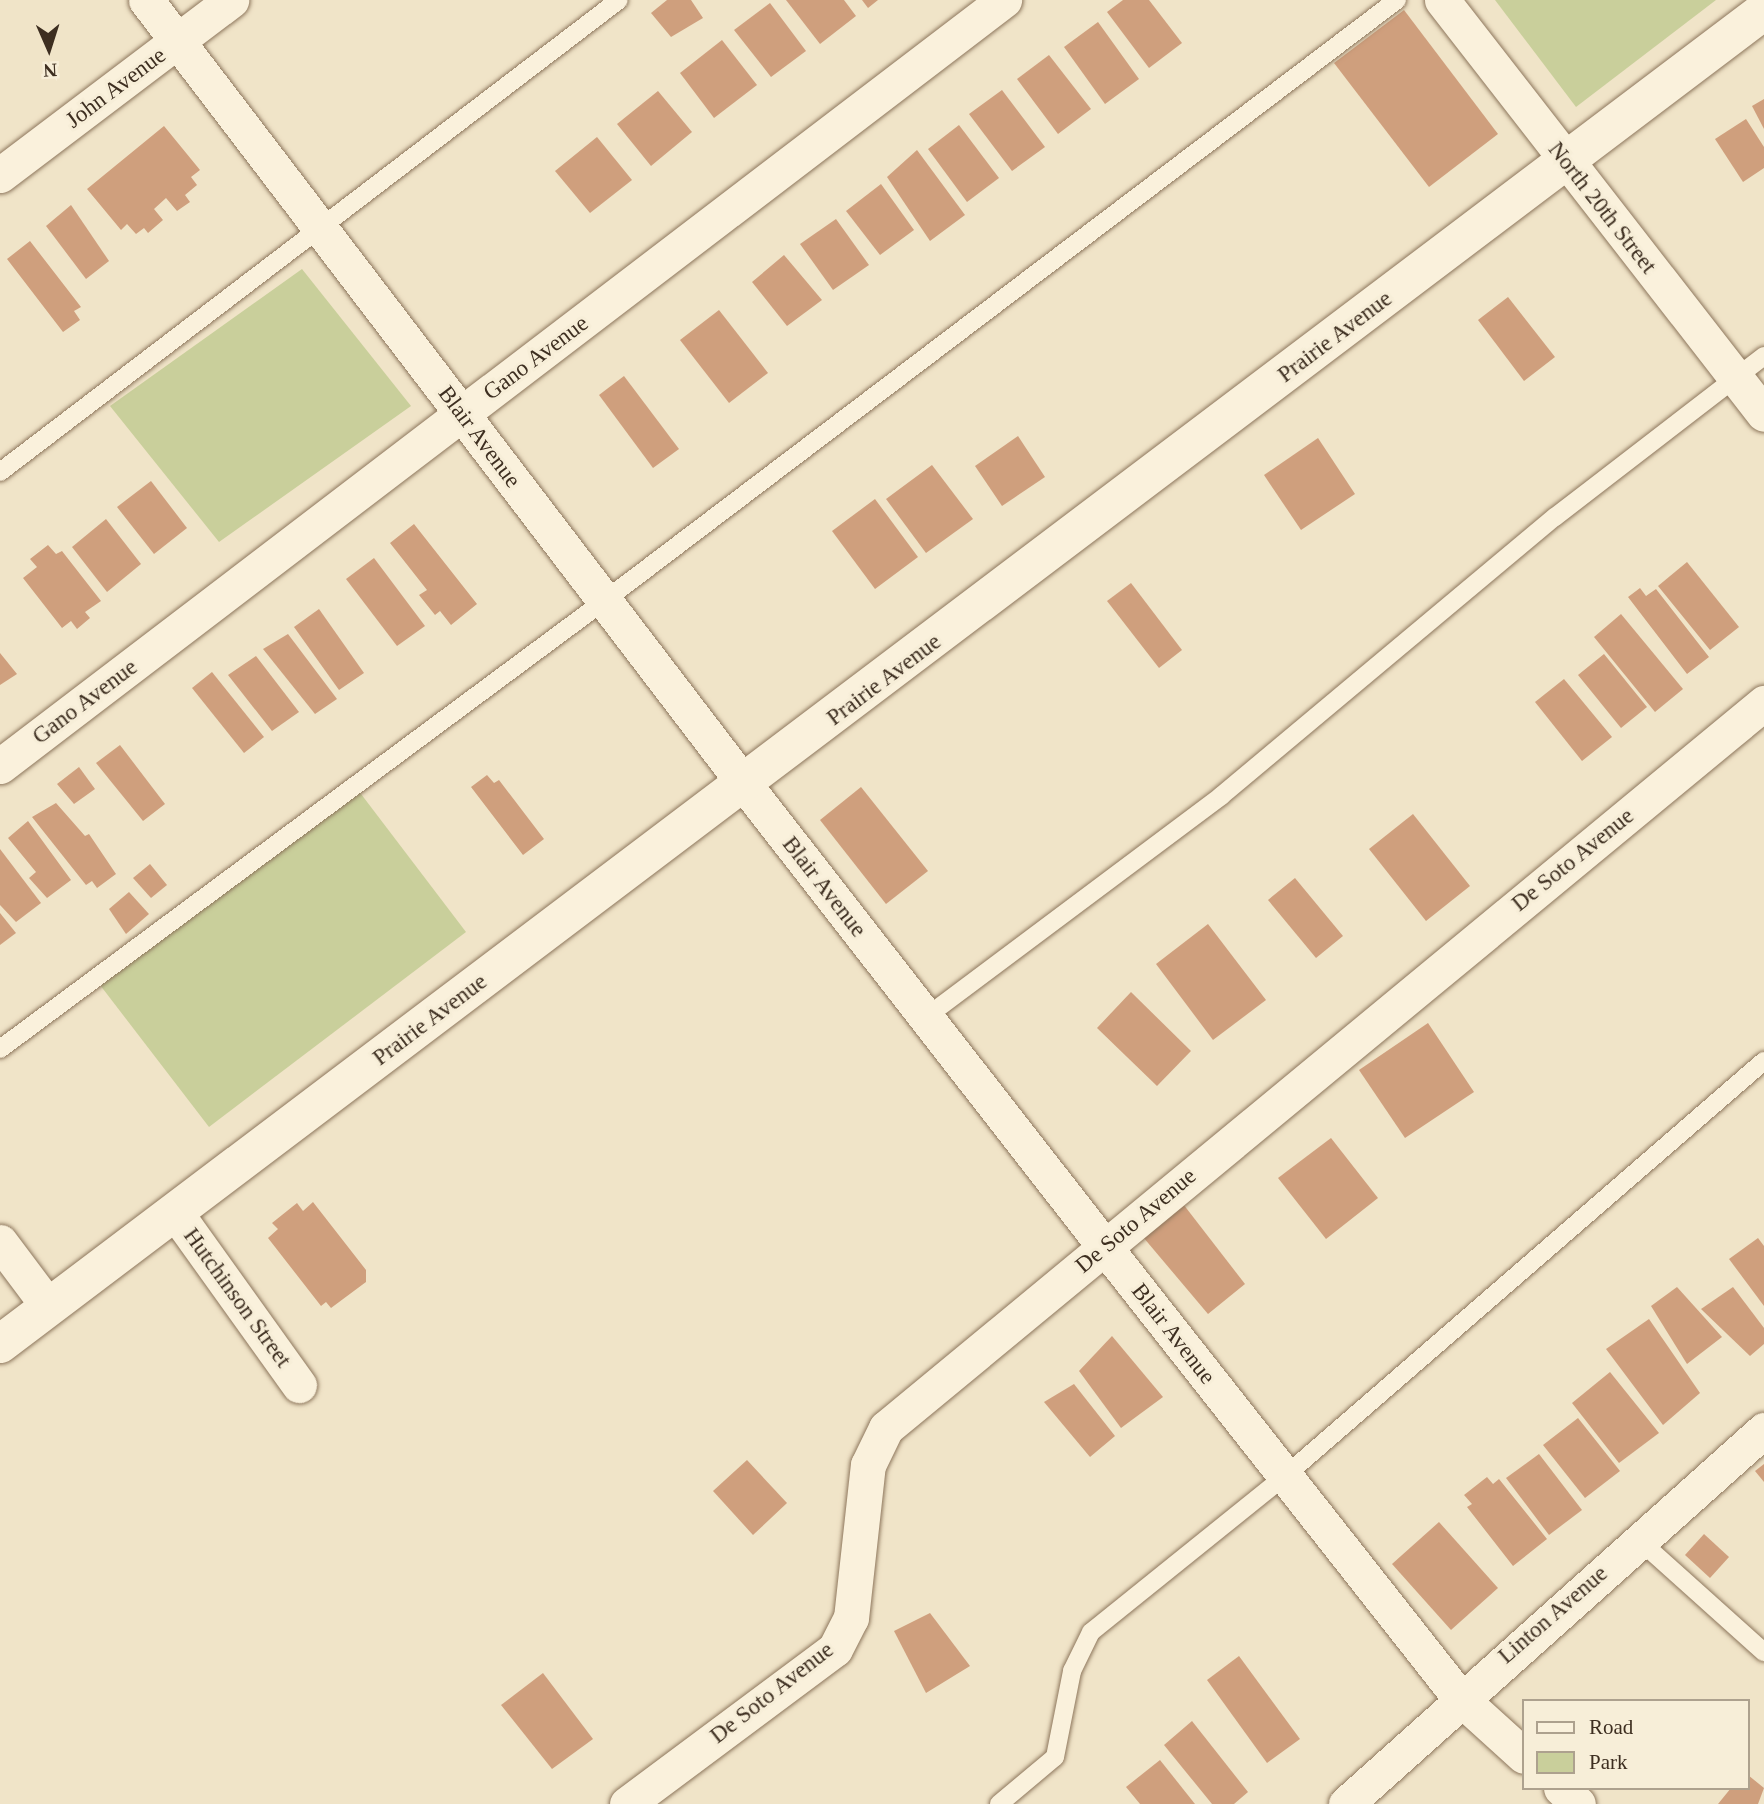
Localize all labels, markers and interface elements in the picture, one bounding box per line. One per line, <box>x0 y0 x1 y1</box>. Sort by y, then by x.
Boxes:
north arrow <box>14 14 84 84</box>
street label: John Avenue <box>60 41 172 135</box>
text: N <box>43 60 58 81</box>
street label: North 20th Street <box>1542 137 1662 279</box>
street label: Prairie Avenue <box>1272 285 1398 389</box>
street label: Gano Avenue <box>478 309 594 407</box>
street label: Blair Avenue <box>431 380 527 494</box>
street label: Prairie Avenue <box>821 628 947 732</box>
street label: Gano Avenue <box>27 653 143 751</box>
street label: De Soto Avenue <box>1506 802 1640 918</box>
street label: Blair Avenue <box>776 831 872 943</box>
street label: Prairie Avenue <box>367 968 493 1072</box>
street label: De Soto Avenue <box>1070 1162 1202 1280</box>
street label: Hutchinson Street <box>177 1223 297 1373</box>
street label: Blair Avenue <box>1125 1278 1221 1390</box>
street label: Linton Avenue <box>1492 1560 1614 1670</box>
street label: De Soto Avenue <box>704 1636 840 1750</box>
legend <box>1522 1699 1750 1790</box>
text: Road <box>1589 1715 1633 1739</box>
text: Park <box>1589 1750 1628 1774</box>

